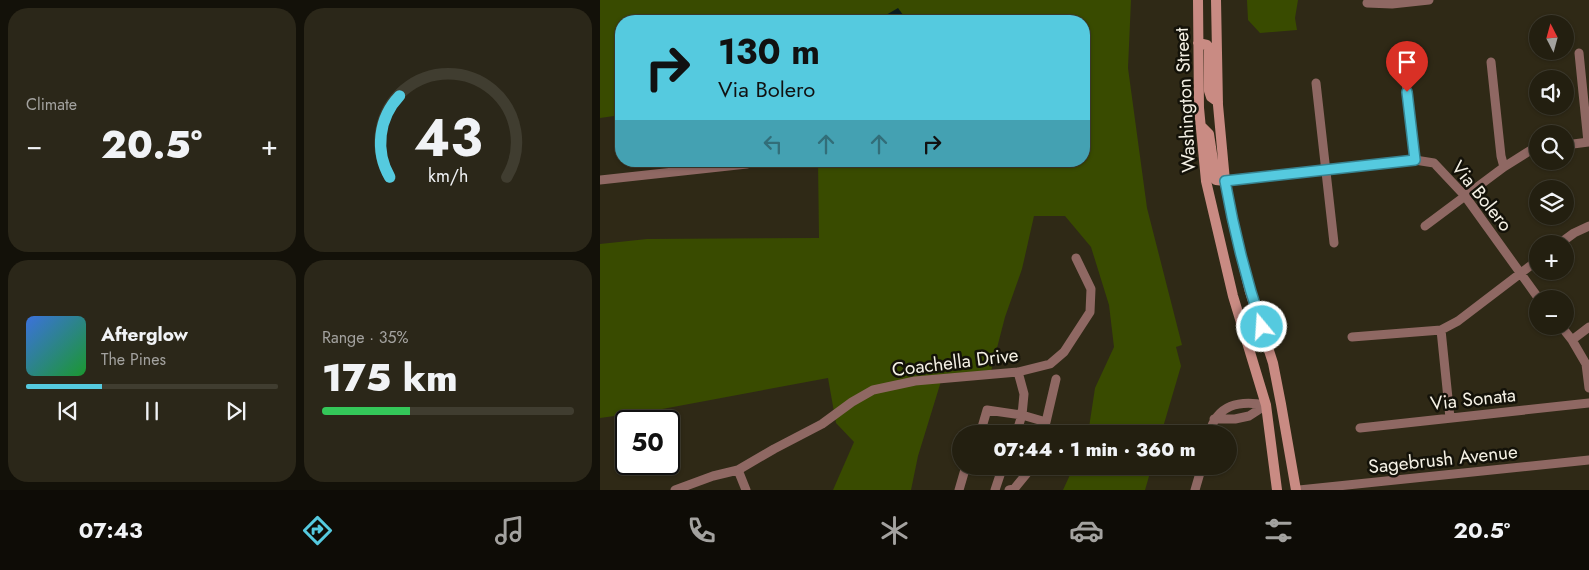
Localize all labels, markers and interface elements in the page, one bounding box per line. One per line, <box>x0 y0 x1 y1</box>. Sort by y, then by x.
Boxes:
north arrow <box>1529 15 1574 60</box>
map controls <box>1529 15 1574 335</box>
street label: Washington Street <box>1168 26 1202 173</box>
text: 130 m <box>718 27 820 77</box>
icon: right <box>635 35 700 100</box>
pin <box>1386 41 1428 92</box>
icon: arrive <box>1393 48 1421 76</box>
button: sound <box>1529 70 1574 115</box>
text: Via Bolero <box>718 73 815 105</box>
text: Climate <box>26 93 77 116</box>
text: 43 <box>414 100 482 176</box>
text: 20.5° <box>101 117 202 172</box>
text: − <box>26 125 43 166</box>
text: + <box>261 125 278 166</box>
button: search <box>1529 125 1574 170</box>
icon: left <box>759 130 787 158</box>
icon: ahead <box>812 130 840 158</box>
icon: ahead <box>865 130 893 158</box>
icon: right <box>918 130 946 158</box>
street label: Via Bolero <box>1445 155 1519 237</box>
text: km/h <box>428 163 468 189</box>
button: layers <box>1529 180 1574 225</box>
button: + <box>1529 235 1574 280</box>
button: − <box>1529 290 1574 335</box>
position arrow <box>1235 300 1287 352</box>
text: Afterglow <box>101 321 188 348</box>
text: Range · 35% <box>322 326 409 349</box>
street label: Coachella Drive <box>890 341 1020 383</box>
text: The Pines <box>101 348 166 371</box>
text: 175 km <box>322 350 458 405</box>
street label: Via Sonata <box>1429 381 1517 417</box>
icon: previous <box>54 397 82 425</box>
icon: pause <box>138 397 166 425</box>
icon: next <box>222 397 250 425</box>
speed limit sign: 50 <box>615 410 680 475</box>
text: 07:44 · 1 min · 360 m <box>993 436 1196 463</box>
street label: Sagebrush Avenue <box>1367 438 1519 480</box>
icon: directions <box>300 513 335 548</box>
icon: music <box>492 513 527 548</box>
icon: phone <box>684 513 719 548</box>
icon: climate <box>877 513 912 548</box>
icon: car <box>1069 513 1104 548</box>
icon: filters <box>1261 513 1296 548</box>
text: 07:43 <box>79 514 143 546</box>
text: 20.5° <box>1454 514 1510 546</box>

